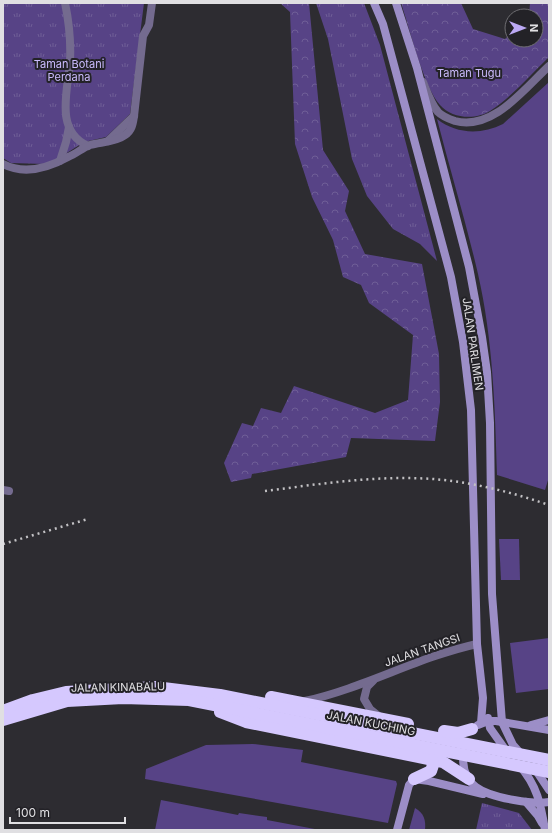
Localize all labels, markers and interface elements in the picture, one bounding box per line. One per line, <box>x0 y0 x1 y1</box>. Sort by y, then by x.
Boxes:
north arrow <box>504 8 544 48</box>
text: N <box>527 24 541 32</box>
park label: Taman Botani Perdana <box>34 57 104 84</box>
park label: Taman Tugu <box>437 66 501 80</box>
street label: JALAN PARLIMEN <box>460 297 486 391</box>
street label: JALAN TANGSI <box>382 631 462 669</box>
street label: JALAN KINABALU <box>71 679 165 695</box>
street label: JALAN KUCHING <box>325 708 417 738</box>
scale bar <box>10 799 125 825</box>
text: 100 m <box>16 805 50 820</box>

